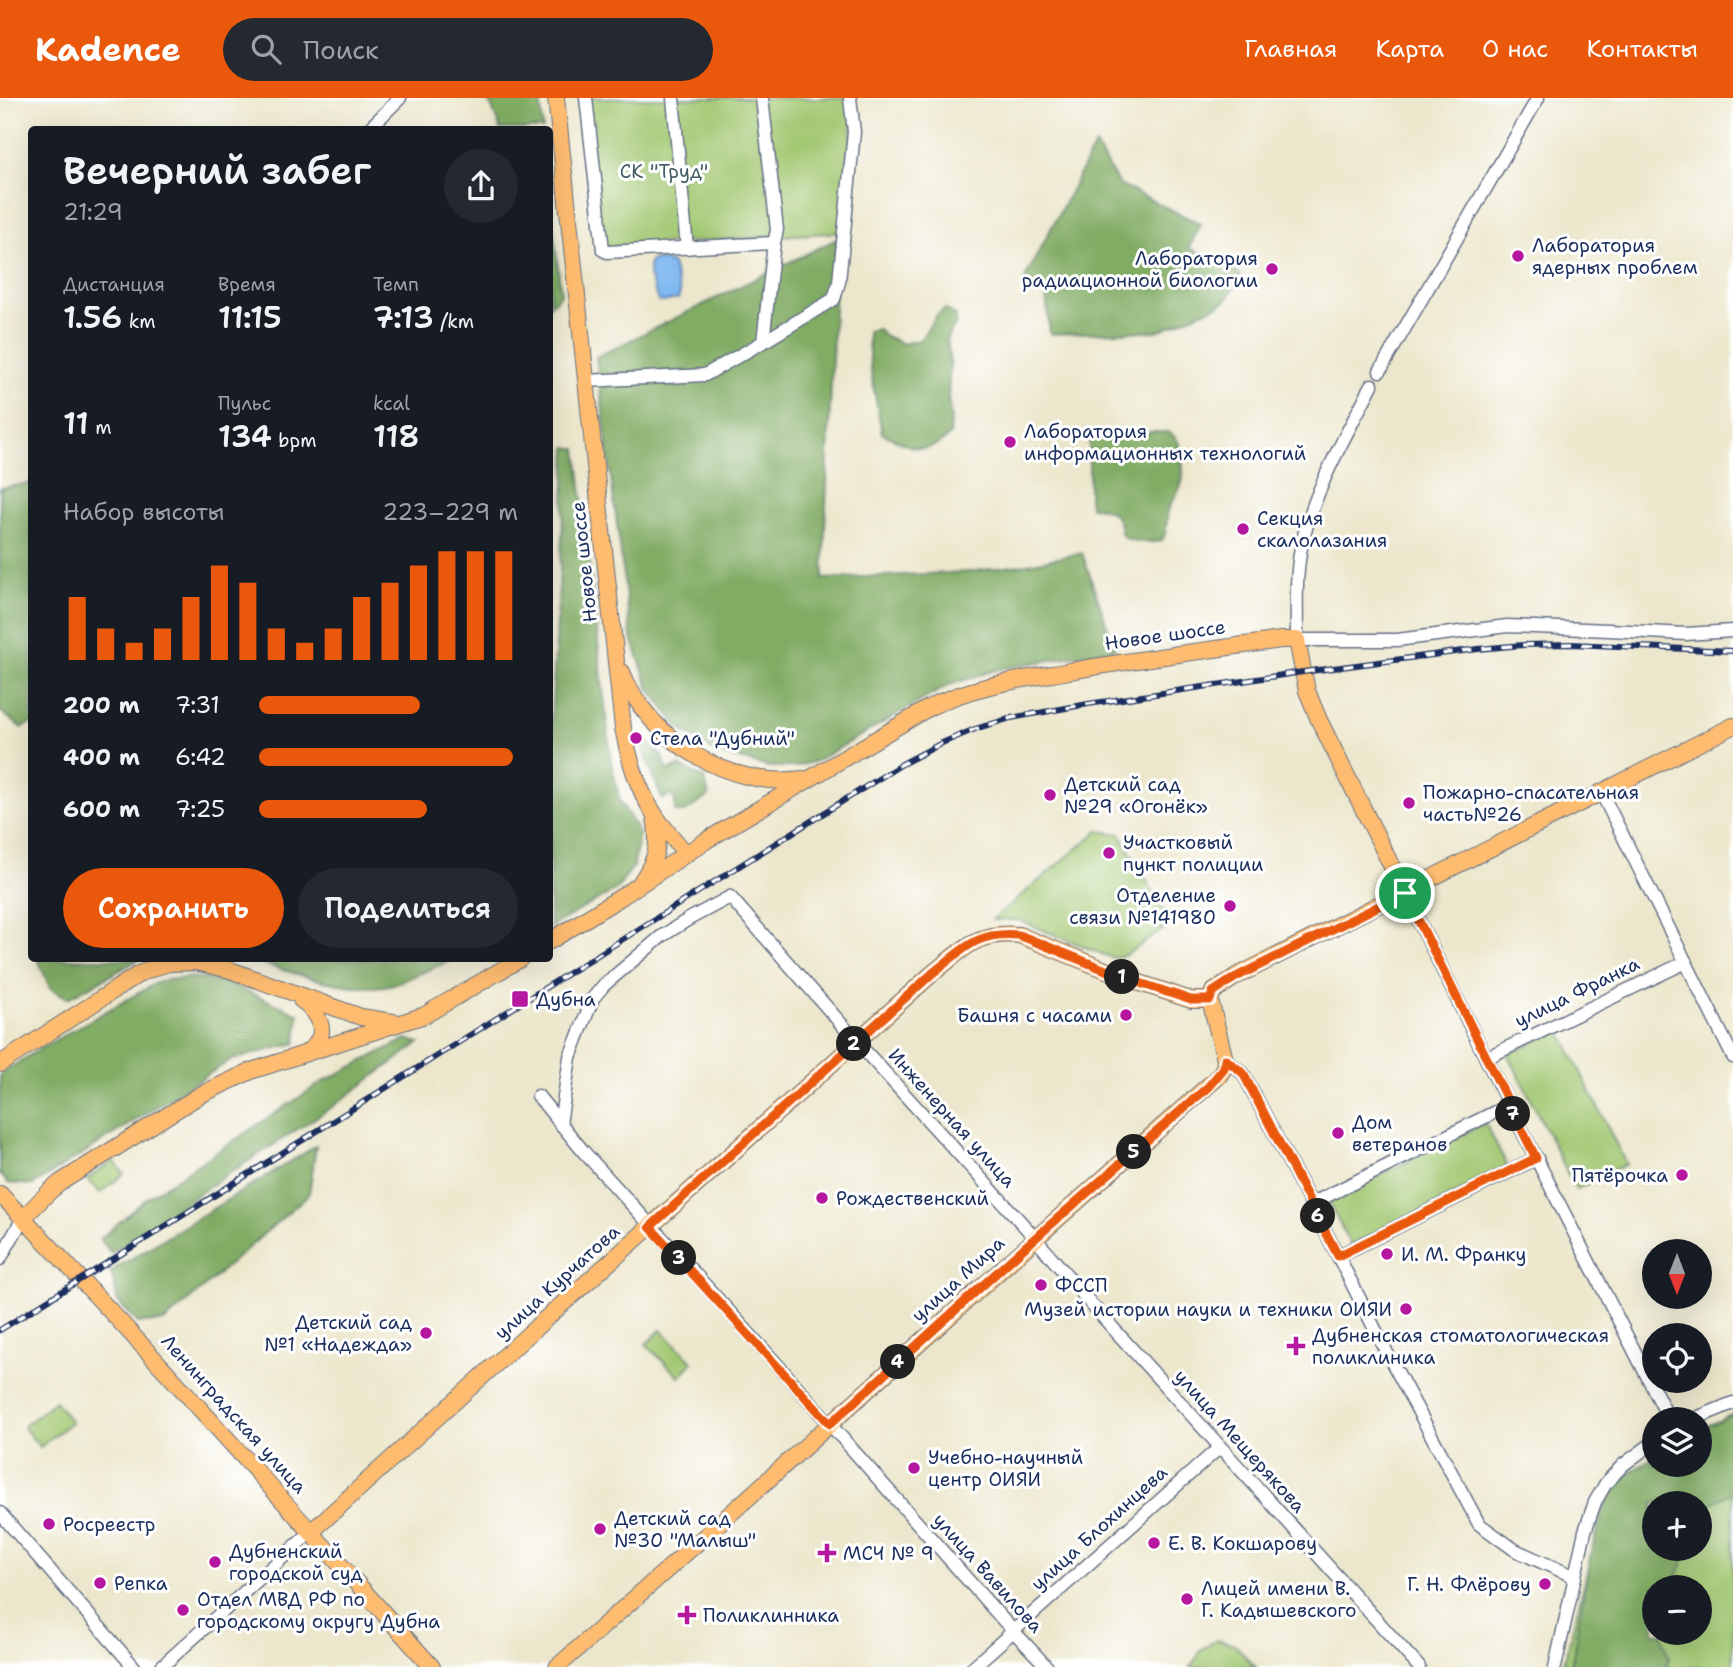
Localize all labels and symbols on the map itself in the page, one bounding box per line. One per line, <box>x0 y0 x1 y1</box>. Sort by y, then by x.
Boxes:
park label: СК "Труд" <box>620 159 708 184</box>
place label: Лаборатория ядерных проблем <box>1532 233 1698 280</box>
place label: Лаборатория радиационной биологии <box>1022 246 1258 293</box>
marker: Лаборатория ядерных проблем <box>1510 248 1526 264</box>
marker: Лаборатория радиационной биологии <box>1264 261 1280 277</box>
place label: Лаборатория информационных технологий <box>1024 419 1306 466</box>
marker: Лаборатория информационных технологий <box>1002 434 1018 450</box>
street label: Новое шоссе <box>565 500 603 624</box>
place label: Секция скалолазания <box>1257 506 1388 553</box>
marker: Секция скалолазания <box>1235 521 1251 537</box>
street label: Новое шоссе <box>1103 614 1227 656</box>
place label: Стела "Дубний" <box>650 726 795 751</box>
marker: Стела "Дубний" <box>628 730 644 746</box>
place label: Детский сад №29 «Огонёк» <box>1064 772 1208 819</box>
place label: Пожарно-спасательная часть№26 <box>1423 780 1639 827</box>
marker: Детский сад №29 «Огонёк» <box>1042 787 1058 803</box>
marker: Пожарно-спасательная часть№26 <box>1401 795 1417 811</box>
place label: Участковый пункт полиции <box>1123 830 1264 877</box>
marker: Участковый пункт полиции <box>1101 845 1117 861</box>
pin <box>1375 863 1435 923</box>
place label: Отделение связи №141980 <box>1069 883 1216 930</box>
marker: Отделение связи №141980 <box>1222 898 1238 914</box>
street label: улица Франка <box>1510 951 1644 1033</box>
pin: 1 <box>1104 960 1140 994</box>
place label: Дубна <box>536 987 596 1012</box>
marker: Дубна <box>510 989 530 1009</box>
place label: Башня с часами <box>957 1003 1112 1028</box>
marker: Башня с часами <box>1118 1007 1134 1023</box>
pin: 2 <box>836 1026 872 1062</box>
street label: Инженерная улица <box>883 1043 1021 1193</box>
pin: 7 <box>1496 1096 1530 1132</box>
place label: Дом ветеранов <box>1352 1110 1447 1157</box>
marker: Дом ветеранов <box>1330 1125 1346 1141</box>
pin: 5 <box>1116 1134 1152 1170</box>
place label: Пятёрочка <box>1572 1163 1668 1188</box>
marker: Пятёрочка <box>1674 1167 1690 1183</box>
place label: Рождественский <box>836 1186 989 1211</box>
marker: Рождественский <box>814 1190 830 1206</box>
pin: 6 <box>1300 1198 1336 1234</box>
street label: улица Курчатова <box>489 1219 625 1345</box>
street label: улица Мира <box>906 1230 1010 1327</box>
north arrow <box>1642 1239 1712 1309</box>
pin: 3 <box>662 1240 696 1276</box>
place label: И. М. Франку <box>1401 1242 1526 1267</box>
marker: И. М. Франку <box>1379 1246 1395 1262</box>
place label: ФССП <box>1055 1273 1108 1298</box>
marker: ФССП <box>1033 1277 1049 1293</box>
place label: Музей истории науки и техники ОИЯИ <box>1024 1297 1392 1322</box>
marker: Музей истории науки и техники ОИЯИ <box>1398 1301 1414 1317</box>
place label: Детский сад №1 «Надежда» <box>264 1310 412 1357</box>
place label: Дубненская стоматологическая поликлиника <box>1312 1323 1609 1370</box>
marker: Детский сад №1 «Надежда» <box>418 1325 434 1341</box>
street label: Ленинградская улица <box>156 1329 312 1499</box>
marker: Дубненская стоматологическая поликлиника <box>1286 1336 1306 1356</box>
pin: 4 <box>880 1344 916 1380</box>
street label: улица Мещерякова <box>1169 1364 1311 1518</box>
place label: Учебно-научный центр ОИЯИ <box>928 1445 1083 1492</box>
marker: Учебно-научный центр ОИЯИ <box>906 1460 922 1476</box>
street label: улица Блохинцева <box>1025 1460 1173 1596</box>
place label: Детский сад №30 "Малыш" <box>614 1506 756 1553</box>
street label: улица Вавилова <box>928 1508 1049 1638</box>
place label: Росреестр <box>63 1512 156 1537</box>
marker: Росреестр <box>41 1516 57 1532</box>
marker: Детский сад №30 "Малыш" <box>592 1521 608 1537</box>
place label: Е. В. Кокшарову <box>1168 1531 1317 1556</box>
marker: Е. В. Кокшарову <box>1146 1535 1162 1551</box>
place label: Дубненский городской суд <box>229 1539 363 1586</box>
place label: МСЧ № 9 <box>843 1541 934 1566</box>
marker: МСЧ № 9 <box>817 1543 837 1563</box>
marker: Дубненский городской суд <box>207 1554 223 1570</box>
place label: Репка <box>114 1571 168 1596</box>
place label: Г. Н. Флёрову <box>1407 1572 1531 1597</box>
marker: Репка <box>92 1575 108 1591</box>
place label: Лицей имени В. Г. Кадышевского <box>1201 1576 1357 1623</box>
marker: Г. Н. Флёрову <box>1537 1576 1553 1592</box>
place label: Отдел МВД РФ по городскому округу Дубна <box>197 1587 440 1634</box>
marker: Лицей имени В. Г. Кадышевского <box>1179 1591 1195 1607</box>
marker: Отдел МВД РФ по городскому округу Дубна <box>175 1602 191 1618</box>
place label: Поликлинника <box>703 1603 839 1628</box>
marker: Поликлинника <box>677 1605 697 1625</box>

